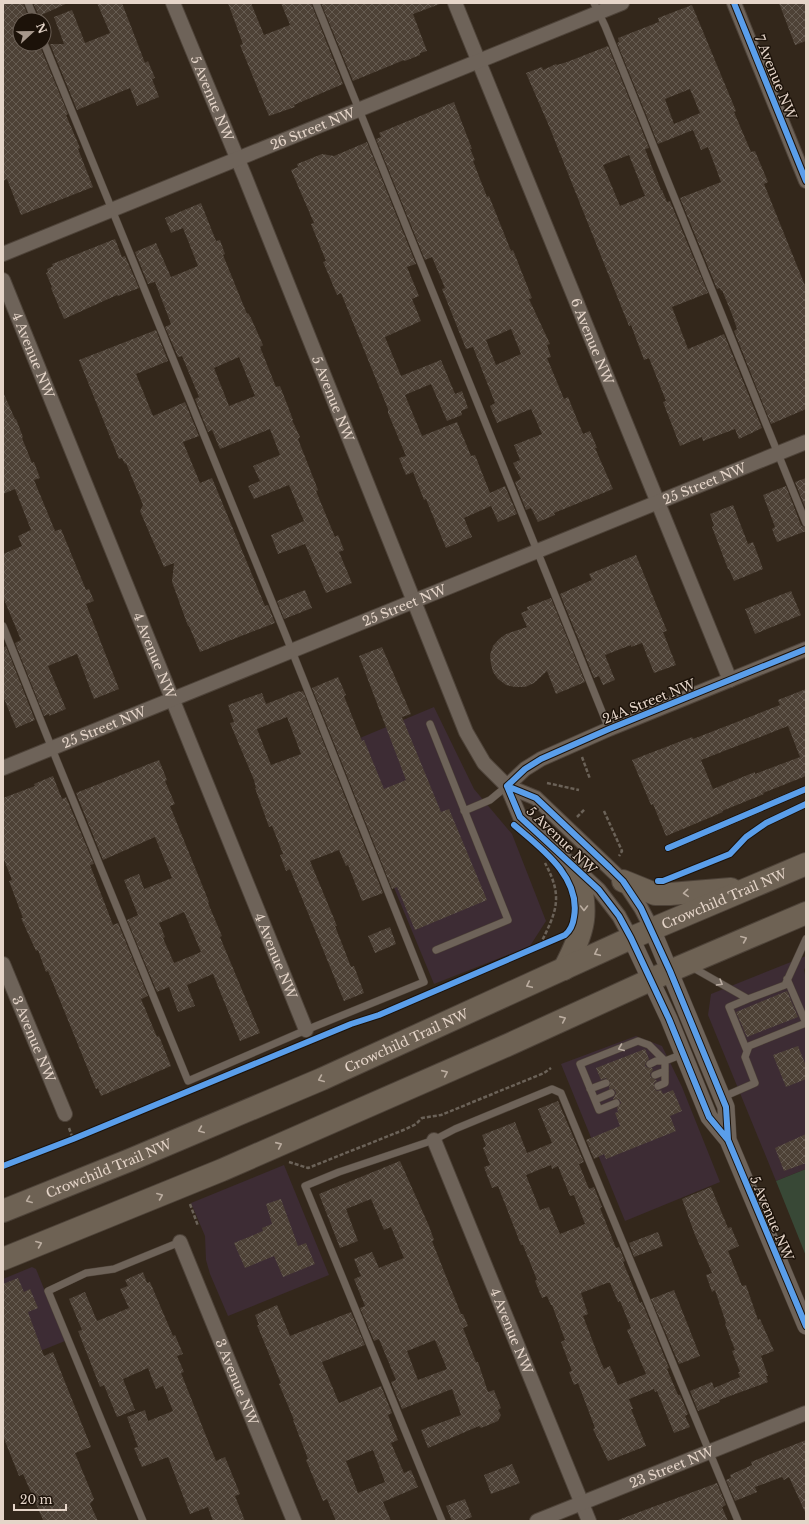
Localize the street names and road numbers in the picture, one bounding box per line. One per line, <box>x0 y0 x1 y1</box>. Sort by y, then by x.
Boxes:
street label: 7 Avenue NW <box>751 32 801 123</box>
street label: 5 Avenue NW <box>187 53 237 144</box>
street label: 26 Street NW <box>268 104 358 154</box>
street label: 6 Avenue NW <box>567 296 617 388</box>
street label: 4 Avenue NW <box>8 310 58 401</box>
street label: 5 Avenue NW <box>308 354 358 445</box>
street label: 25 Street NW <box>660 459 750 508</box>
street label: 25 Street NW <box>360 581 449 630</box>
street label: 4 Avenue NW <box>129 610 179 702</box>
street label: 24A Street NW <box>600 675 699 728</box>
street label: 25 Street NW <box>60 703 149 752</box>
street label: 5 Avenue NW <box>523 803 601 879</box>
street label: Crowchild Trail NW <box>659 865 790 933</box>
street label: 4 Avenue NW <box>251 911 301 1002</box>
street label: 3 Avenue NW <box>8 993 59 1085</box>
street label: Crowchild Trail NW <box>342 1005 472 1077</box>
street label: Crowchild Trail NW <box>43 1135 175 1202</box>
street label: 5 Avenue NW <box>746 1173 797 1264</box>
street label: 4 Avenue NW <box>486 1286 536 1377</box>
street label: 3 Avenue NW <box>211 1336 262 1428</box>
street label: 23 Street NW <box>627 1443 717 1492</box>

